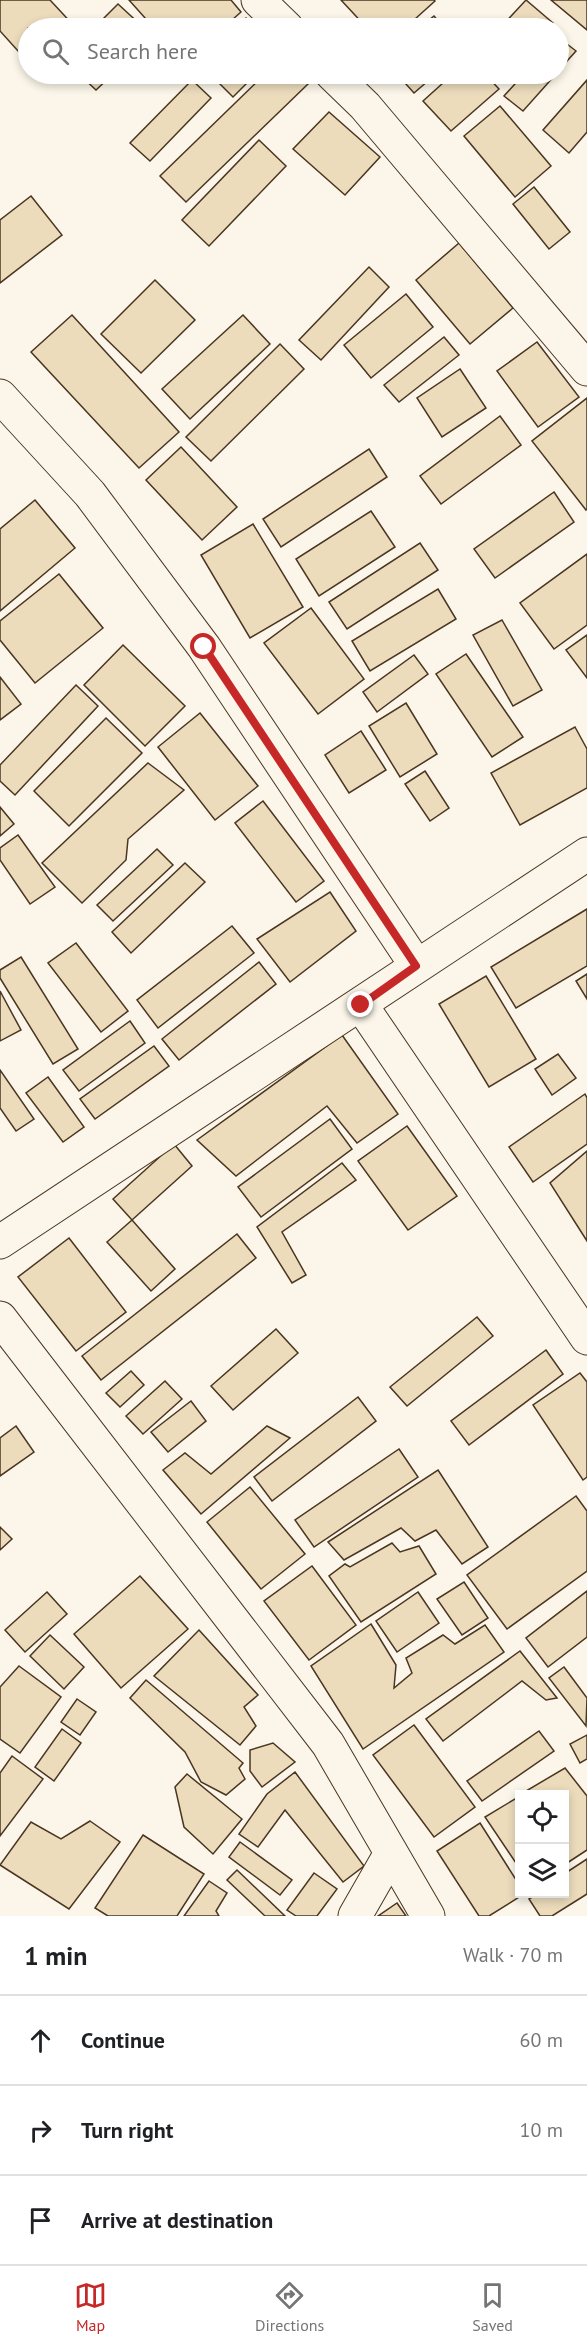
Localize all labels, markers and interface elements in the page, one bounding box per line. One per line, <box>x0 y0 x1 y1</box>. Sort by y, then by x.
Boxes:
search box <box>18 18 569 84</box>
icon: search <box>39 35 72 68</box>
text: Search here <box>87 37 198 65</box>
route start <box>190 633 216 659</box>
route end <box>347 991 373 1017</box>
map controls <box>515 1790 569 1898</box>
button: locate <box>515 1790 569 1844</box>
button: layers <box>515 1844 569 1898</box>
text: 1 min <box>24 1939 87 1972</box>
text: Walk · 70 m <box>463 1942 563 1968</box>
icon: ahead <box>24 2024 57 2057</box>
text: Continue <box>81 2026 165 2054</box>
text: 60 m <box>520 2027 563 2053</box>
icon: right <box>24 2114 57 2147</box>
text: Turn right <box>81 2116 173 2144</box>
text: 10 m <box>520 2117 563 2143</box>
icon: arrive <box>24 2204 57 2237</box>
text: Arrive at destination <box>81 2206 273 2234</box>
tab: Map <box>74 2279 107 2335</box>
tab: Directions <box>255 2279 324 2335</box>
tab: Saved <box>472 2279 513 2335</box>

